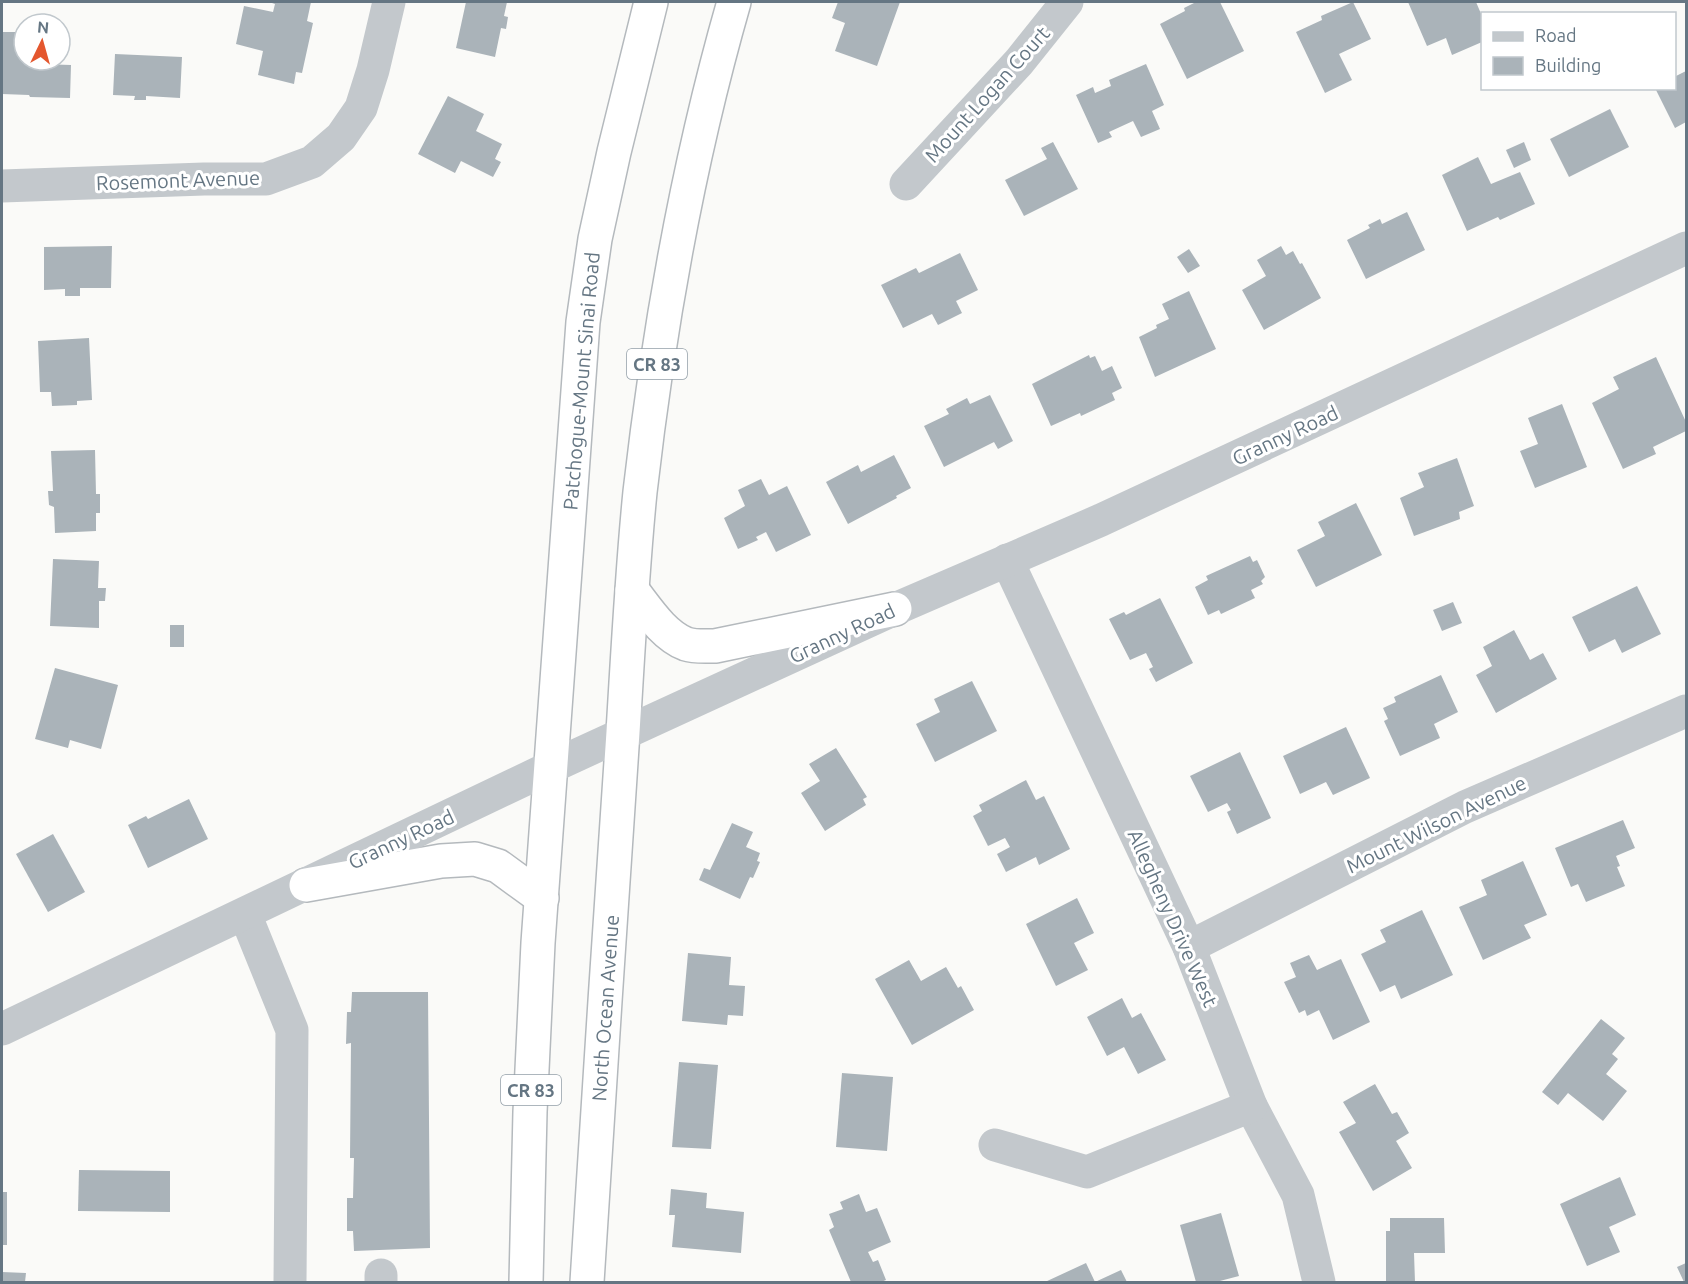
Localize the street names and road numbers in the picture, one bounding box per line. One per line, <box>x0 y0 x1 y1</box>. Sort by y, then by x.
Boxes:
street label: Mount Logan Court <box>920 21 1054 167</box>
street label: Rosemont Avenue <box>96 166 260 194</box>
street label: Patchogue-Mount Sinai Road <box>558 251 604 511</box>
road number: CR 83 <box>627 349 687 379</box>
street label: Granny Road <box>1228 400 1342 470</box>
street label: Granny Road <box>785 598 899 668</box>
street label: Mount Wilson Avenue <box>1342 770 1530 878</box>
street label: Granny Road <box>344 804 458 874</box>
street label: Allegheny Drive West <box>1124 826 1223 1010</box>
street label: North Ocean Avenue <box>587 914 623 1102</box>
road number: CR 83 <box>501 1075 561 1105</box>

